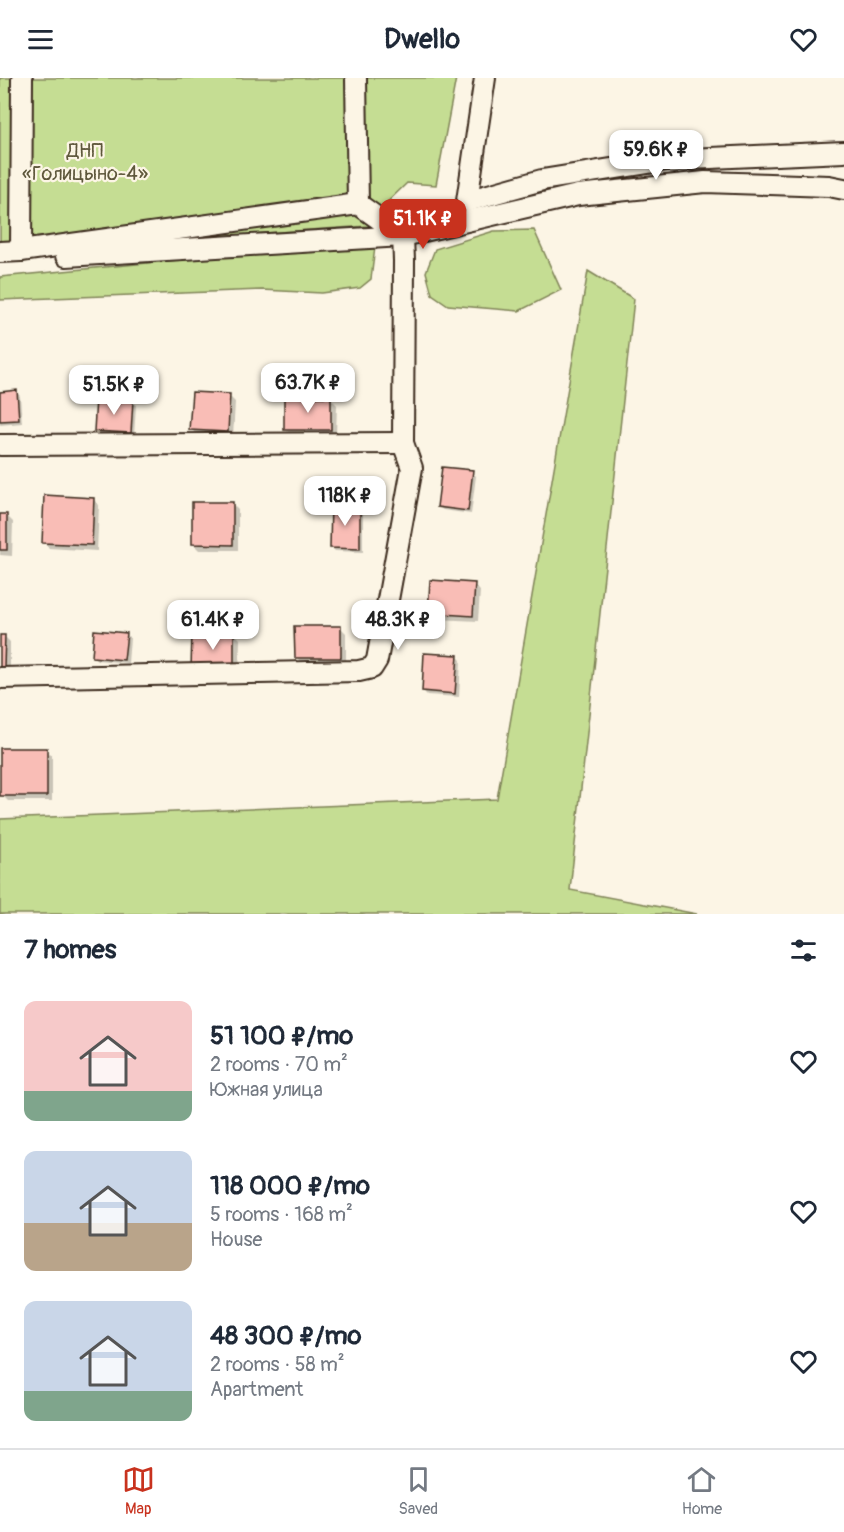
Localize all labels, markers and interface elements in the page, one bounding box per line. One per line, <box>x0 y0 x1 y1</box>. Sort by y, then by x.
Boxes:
icon: menu <box>24 23 57 56</box>
text: Dwello <box>384 23 460 56</box>
icon: heart <box>787 23 820 56</box>
pin: 59.6K ₽ <box>601 130 711 181</box>
text: 59.6K ₽ <box>623 137 689 162</box>
park label: ДНП «Голицыно-4» <box>22 138 148 186</box>
pin: 51.1K ₽ <box>368 199 478 250</box>
text: 51.1K ₽ <box>393 206 453 231</box>
pin: 63.7K ₽ <box>253 363 363 414</box>
pin: 51.5K ₽ <box>59 365 169 416</box>
text: 63.7K ₽ <box>275 370 341 395</box>
text: 51.5K ₽ <box>83 372 145 397</box>
pin: 118K ₽ <box>296 476 394 527</box>
text: 118K ₽ <box>318 483 372 508</box>
pin: 61.4K ₽ <box>158 600 268 651</box>
pin: 48.3K ₽ <box>343 600 453 651</box>
text: 61.4K ₽ <box>181 607 245 632</box>
text: 48.3K ₽ <box>365 607 431 632</box>
text: 7 homes <box>24 934 116 966</box>
icon: filters <box>787 934 820 967</box>
text: 51 100 ₽/mo <box>210 1020 353 1052</box>
icon: home <box>72 1025 144 1097</box>
icon: heart <box>787 1045 820 1078</box>
text: 2 rooms · 70 m² <box>210 1052 348 1077</box>
text: Южная улица <box>210 1077 323 1102</box>
text: 118 000 ₽/mo <box>210 1170 370 1202</box>
icon: home <box>72 1175 144 1247</box>
icon: heart <box>787 1195 820 1228</box>
text: 5 rooms · 168 m² <box>210 1202 353 1227</box>
text: House <box>210 1227 262 1252</box>
text: 48 300 ₽/mo <box>210 1320 361 1352</box>
icon: home <box>72 1325 144 1397</box>
icon: heart <box>787 1345 820 1378</box>
text: 2 rooms · 58 m² <box>210 1352 345 1377</box>
text: Apartment <box>210 1377 303 1402</box>
tab: Map <box>122 1463 155 1519</box>
tab: Saved <box>398 1463 438 1519</box>
tab: Home <box>682 1463 722 1519</box>

